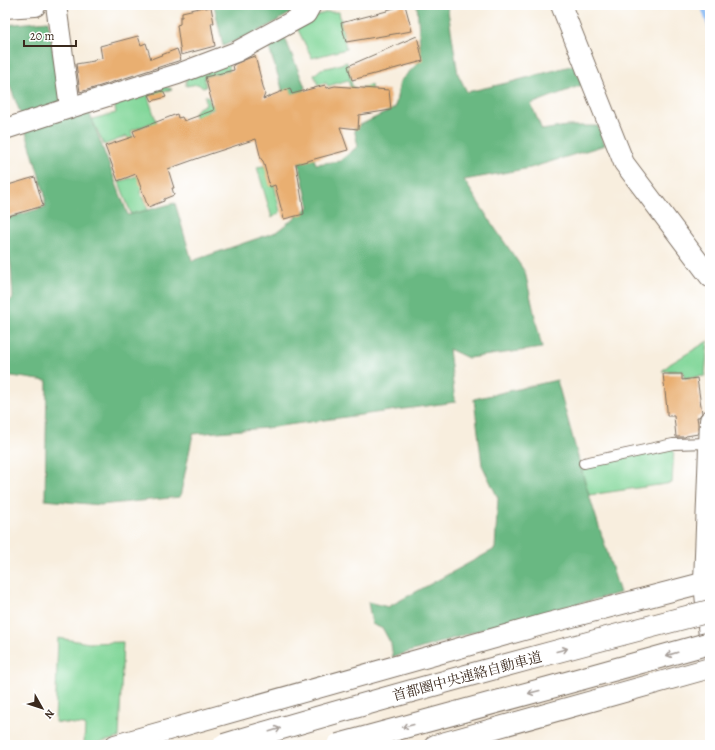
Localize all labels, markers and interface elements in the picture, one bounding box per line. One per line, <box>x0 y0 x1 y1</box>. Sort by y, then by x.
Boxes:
scale bar <box>24 22 76 48</box>
text: 20 m <box>30 28 54 44</box>
one-way arrow <box>555 645 568 653</box>
street label: 首都圏中央連絡自動車道 <box>390 647 544 706</box>
one-way arrow <box>666 651 679 658</box>
north arrow <box>22 688 62 728</box>
one-way arrow <box>527 689 540 697</box>
text: N <box>41 706 58 722</box>
one-way arrow <box>402 723 415 730</box>
one-way arrow <box>268 726 281 733</box>

